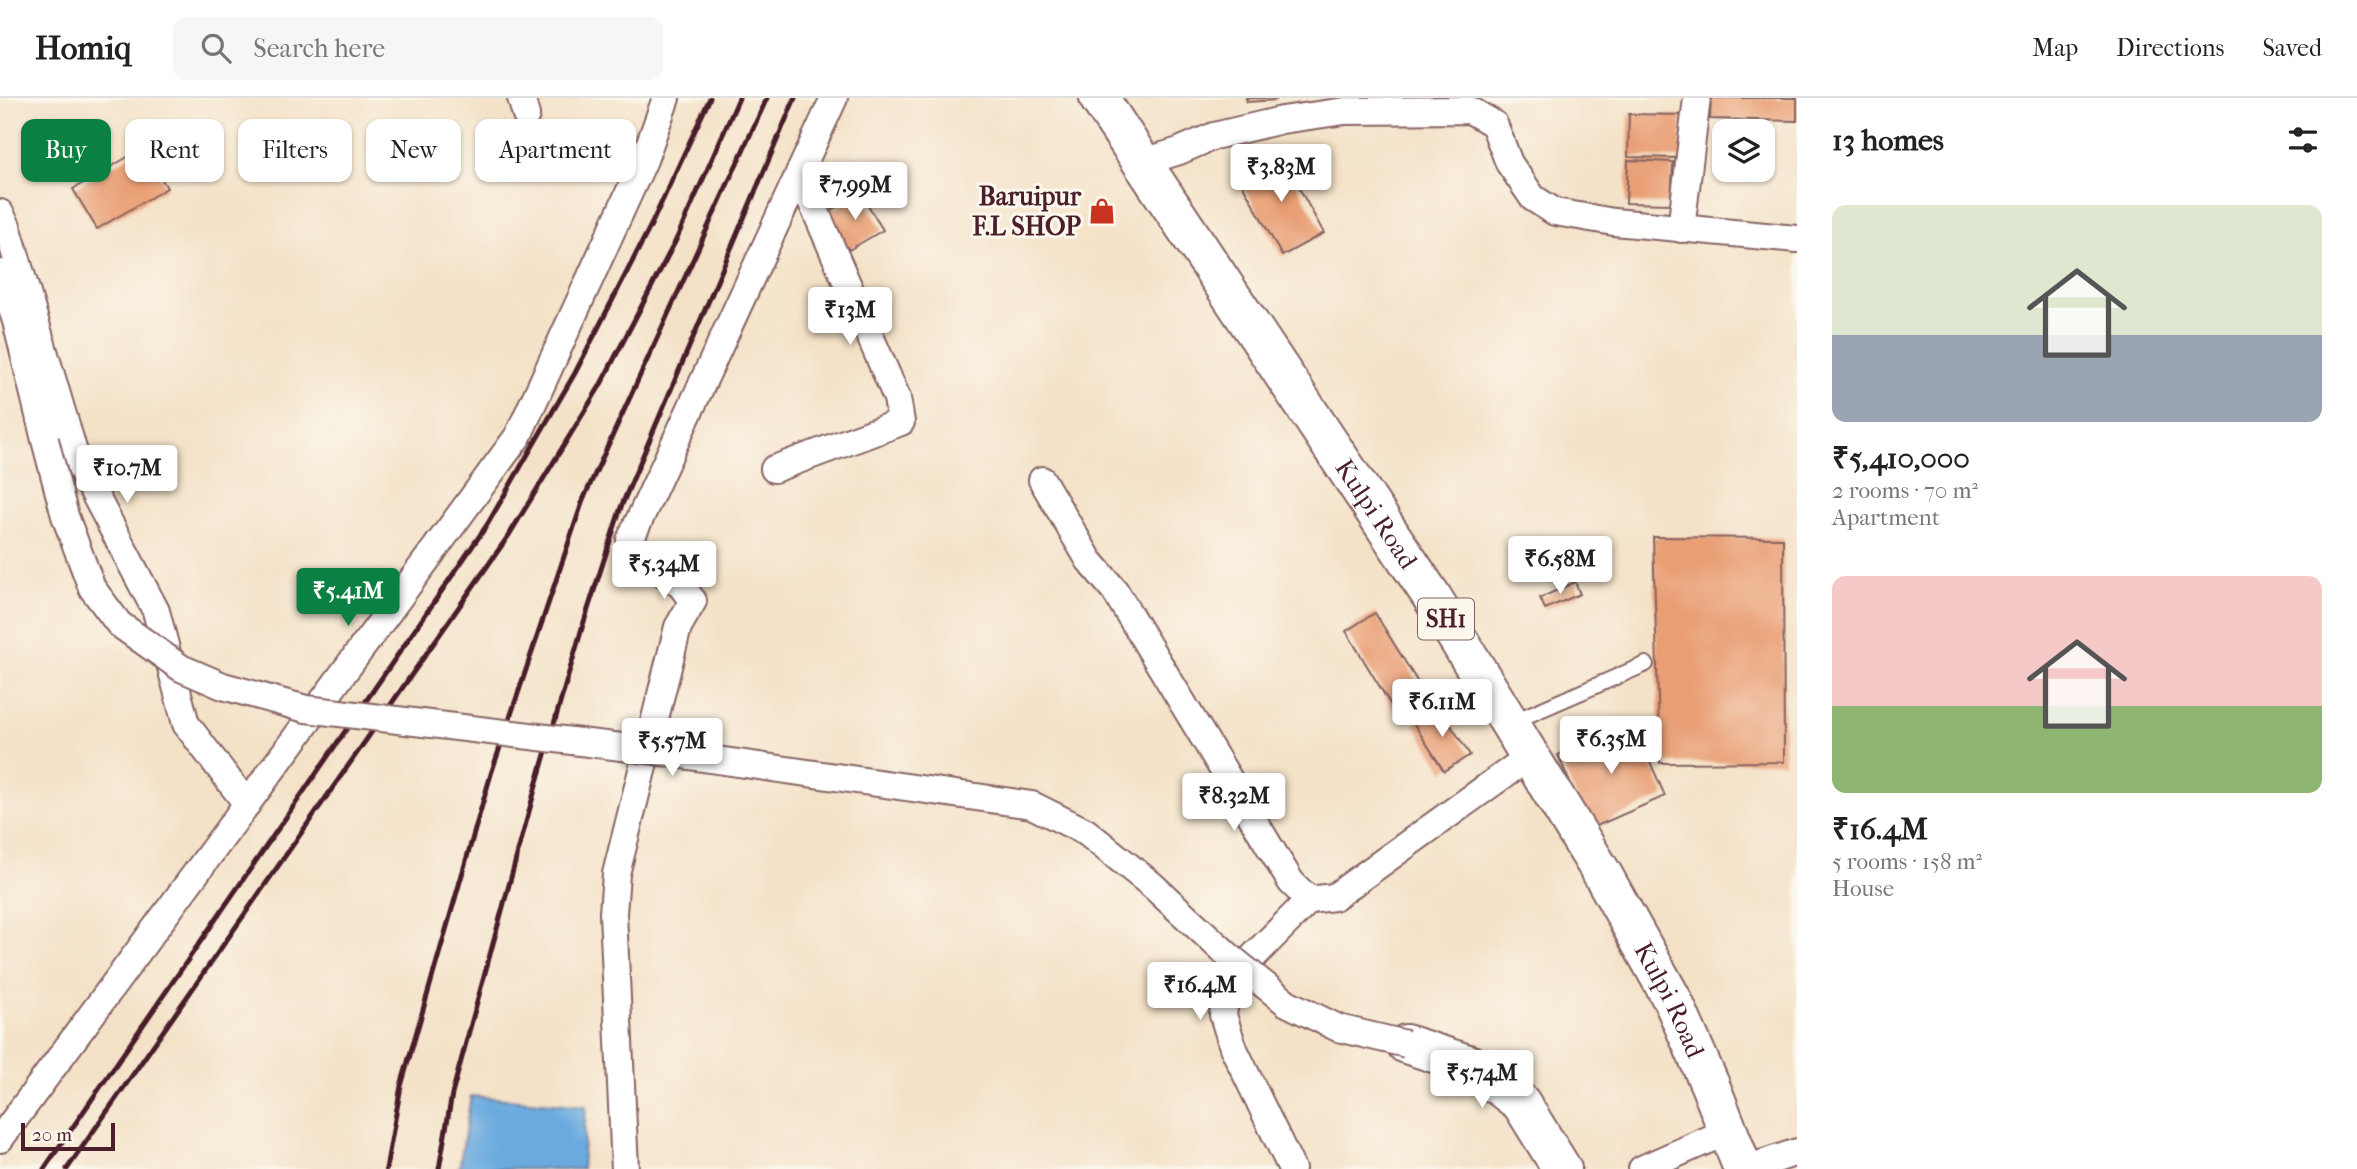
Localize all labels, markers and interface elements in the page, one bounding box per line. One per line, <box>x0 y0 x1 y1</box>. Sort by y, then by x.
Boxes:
search box <box>173 17 663 80</box>
text: Homiq <box>35 29 131 68</box>
icon: search <box>197 29 235 67</box>
text: Search here <box>253 33 385 64</box>
text: Map <box>2032 34 2078 62</box>
text: Directions <box>2116 34 2224 62</box>
text: Saved <box>2262 34 2322 62</box>
chip: Buy <box>21 119 111 182</box>
chip: Rent <box>125 119 224 182</box>
chip: Filters <box>238 119 352 182</box>
chip: New <box>366 119 461 182</box>
chip: Apartment <box>475 119 636 182</box>
map controls <box>1712 119 1775 182</box>
button: layers <box>1712 119 1775 182</box>
icon: filters <box>2284 121 2322 159</box>
text: 13 homes <box>1832 123 1944 158</box>
pin: ₹3.83M <box>1224 144 1338 204</box>
text: ₹3.83M <box>1246 153 1316 180</box>
pin: ₹7.99M <box>798 162 912 222</box>
text: ₹7.99M <box>818 171 892 198</box>
place label: Baruipur F.L SHOP <box>971 181 1082 242</box>
shop icon: Baruipur F.L SHOP <box>1087 196 1117 226</box>
icon: home <box>2014 250 2140 376</box>
pin: ₹13M <box>809 288 891 347</box>
text: ₹13M <box>824 296 876 323</box>
text: ₹5,410,000 <box>1832 441 1970 476</box>
pin: ₹10.7M <box>70 446 184 505</box>
street label: Kulpi Road <box>1329 453 1425 575</box>
text: ₹10.7M <box>92 454 162 481</box>
text: 2 rooms · 70 m² <box>1832 477 1978 504</box>
text: Apartment <box>1832 504 1940 531</box>
pin: ₹6.58M <box>1503 536 1617 596</box>
pin: ₹5.34M <box>607 542 721 601</box>
text: ₹6.58M <box>1524 545 1596 572</box>
text: ₹5.34M <box>628 550 700 577</box>
pin: ₹5.41M <box>291 568 405 628</box>
text: ₹5.41M <box>313 577 383 604</box>
road number: SH1 <box>1418 598 1474 640</box>
icon: home <box>2014 621 2140 747</box>
pin: ₹6.11M <box>1385 680 1499 739</box>
text: ₹6.11M <box>1408 688 1476 715</box>
pin: ₹6.35M <box>1554 716 1668 776</box>
pin: ₹5.57M <box>615 718 729 778</box>
text: ₹6.35M <box>1576 725 1646 752</box>
text: ₹5.57M <box>638 727 706 754</box>
pin: ₹8.32M <box>1177 774 1291 833</box>
text: ₹8.32M <box>1198 782 1270 809</box>
text: ₹16.4M <box>1832 812 1928 847</box>
text: 5 rooms · 158 m² <box>1832 848 1982 875</box>
text: House <box>1832 875 1894 902</box>
street label: Kulpi Road <box>1628 937 1712 1063</box>
pin: ₹16.4M <box>1143 962 1257 1022</box>
text: ₹16.4M <box>1163 971 1237 998</box>
pin: ₹5.74M <box>1425 1051 1539 1110</box>
text: ₹5.74M <box>1446 1059 1518 1086</box>
scale bar <box>21 1120 116 1152</box>
text: 20 m <box>32 1124 72 1146</box>

